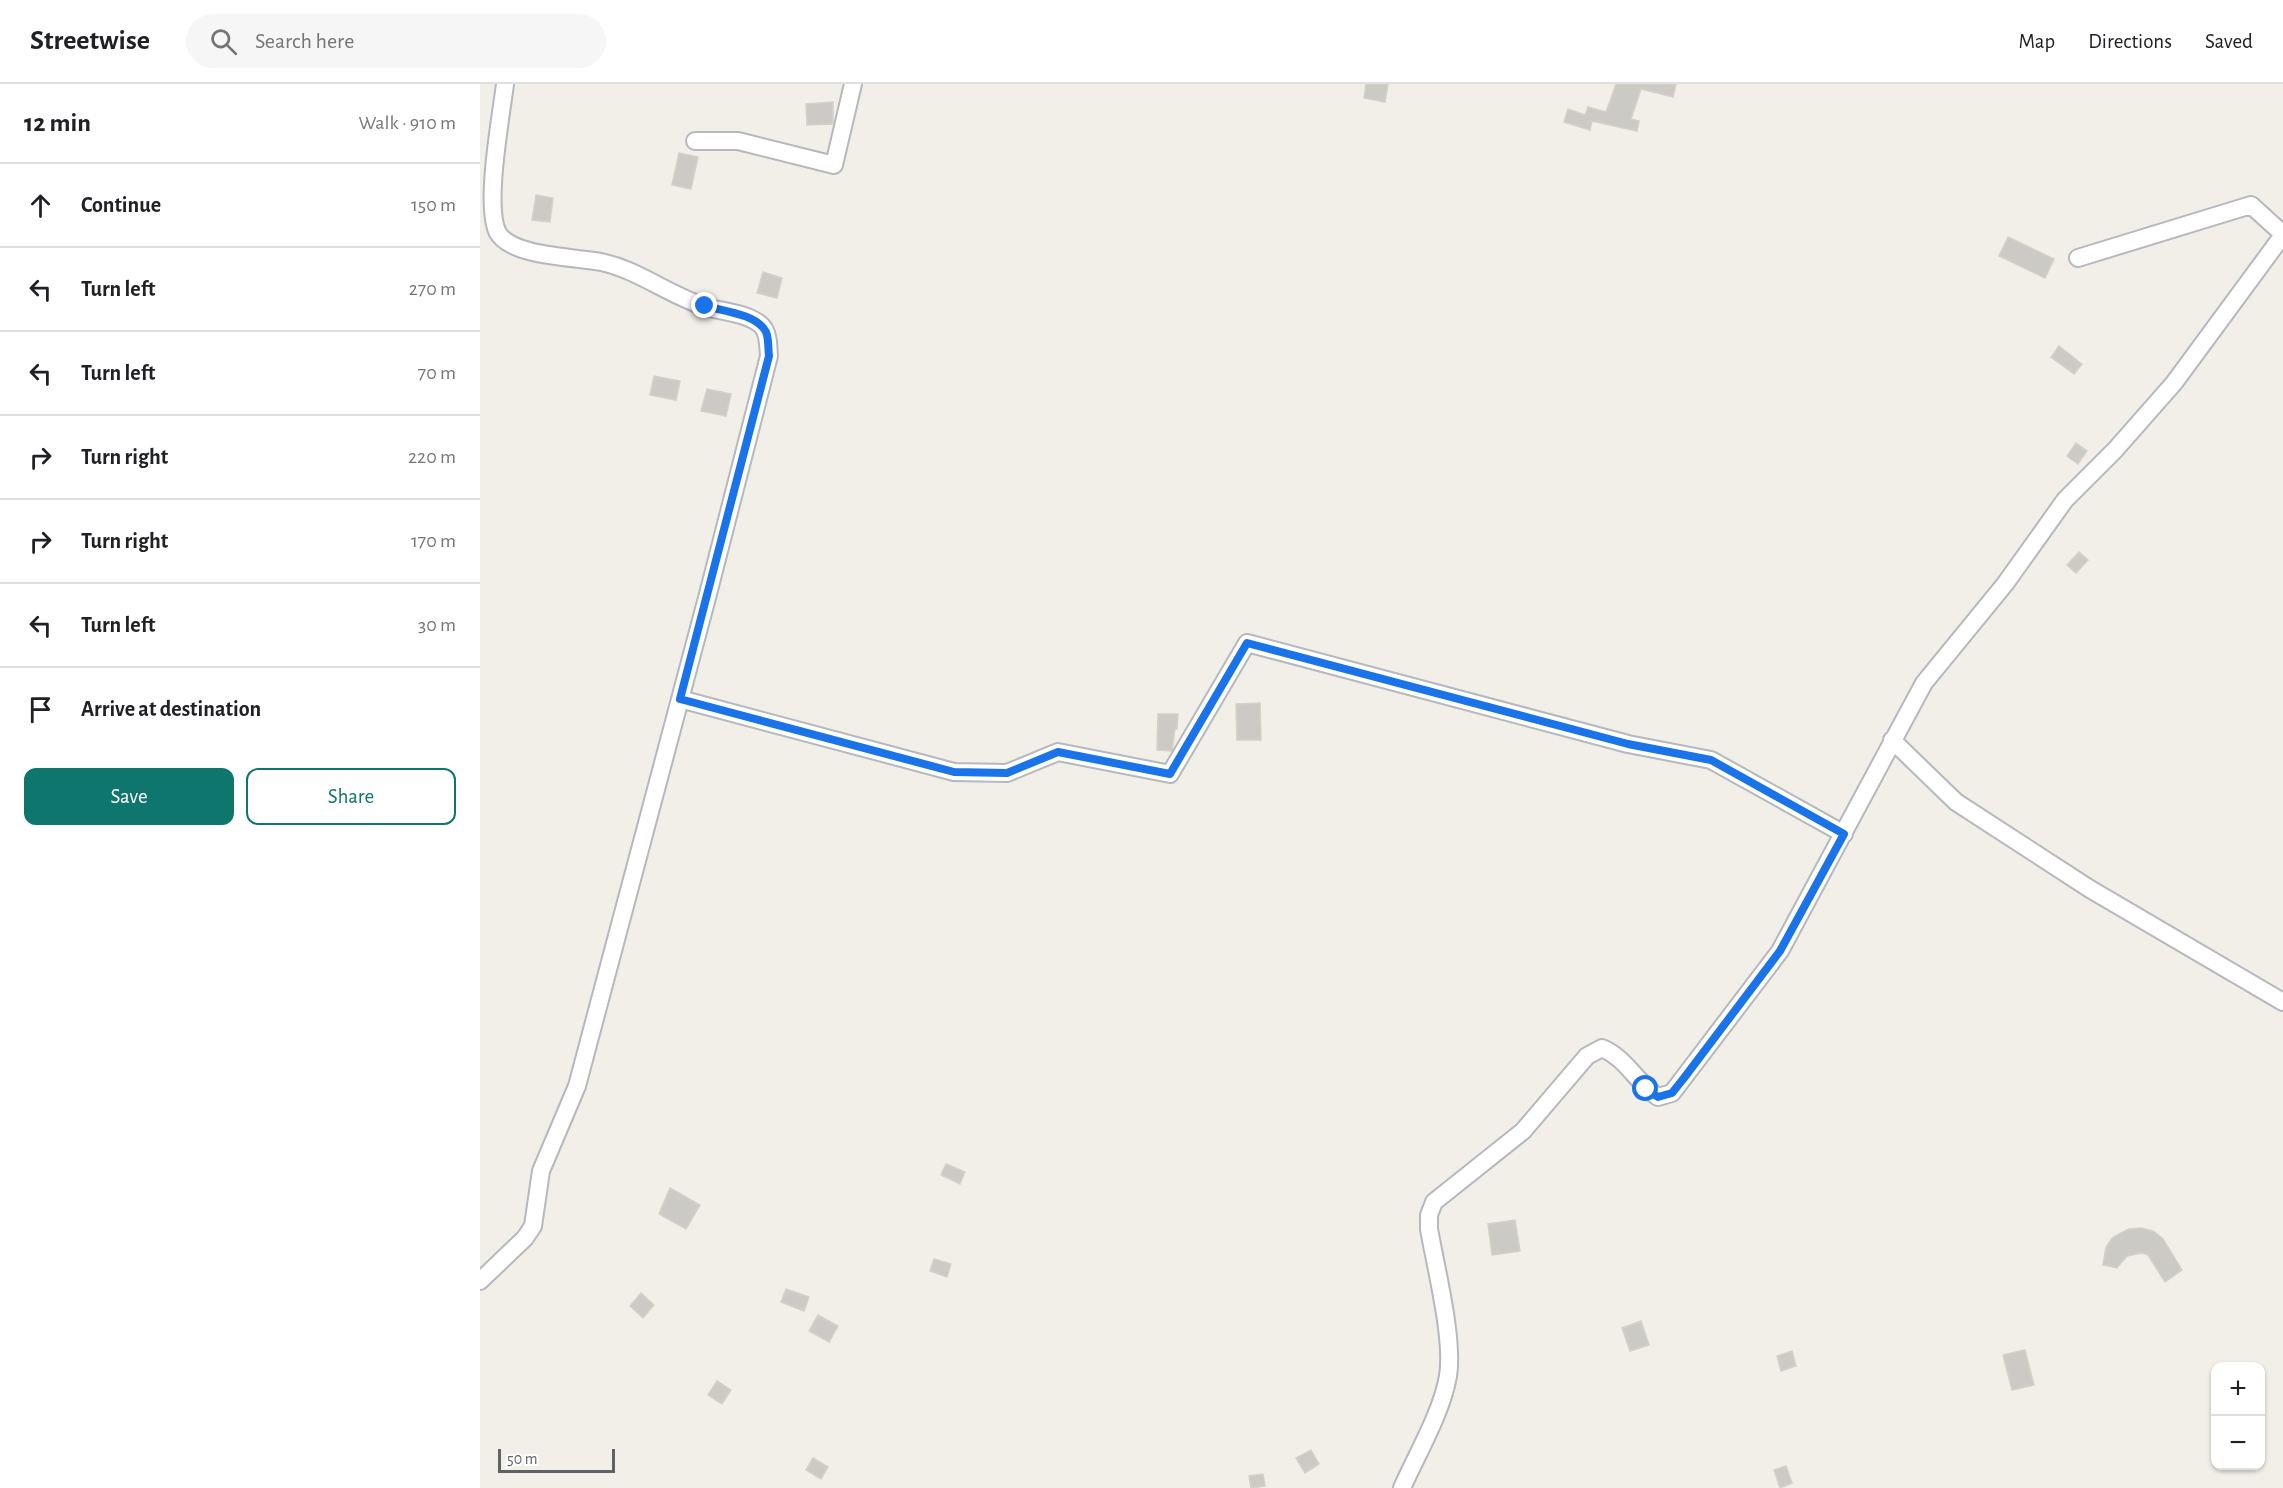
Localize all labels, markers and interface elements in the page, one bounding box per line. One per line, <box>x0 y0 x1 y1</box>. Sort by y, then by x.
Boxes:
search box <box>186 14 606 68</box>
icon: search <box>207 25 240 58</box>
text: Streetwise <box>30 27 150 55</box>
text: Search here <box>255 30 354 52</box>
text: Map <box>2019 31 2055 52</box>
text: Directions <box>2088 31 2172 52</box>
text: Saved <box>2205 31 2253 52</box>
text: 12 min <box>24 110 91 136</box>
text: Walk · 910 m <box>359 113 456 133</box>
icon: ahead <box>24 189 57 222</box>
text: Continue <box>81 194 161 216</box>
text: 150 m <box>411 195 456 215</box>
icon: left <box>24 273 57 306</box>
text: Turn left <box>81 278 155 300</box>
text: 270 m <box>409 279 456 299</box>
route end <box>691 292 717 318</box>
icon: left <box>24 357 57 390</box>
text: Turn left <box>81 362 155 384</box>
text: 70 m <box>418 363 456 383</box>
icon: right <box>24 441 57 474</box>
text: Turn right <box>81 446 168 468</box>
text: 220 m <box>408 447 456 467</box>
icon: right <box>24 525 57 558</box>
text: Turn right <box>81 530 168 552</box>
text: 170 m <box>411 531 456 551</box>
icon: left <box>24 609 57 642</box>
text: Turn left <box>81 614 155 636</box>
text: 30 m <box>418 615 456 635</box>
icon: arrive <box>24 693 57 726</box>
text: Arrive at destination <box>81 698 261 720</box>
button: Save <box>24 768 234 825</box>
button: Share <box>246 768 456 825</box>
route start <box>1632 1075 1658 1101</box>
map controls <box>2211 1362 2265 1470</box>
button: + <box>2211 1362 2265 1416</box>
button: − <box>2211 1416 2265 1470</box>
scale bar <box>498 1446 615 1474</box>
text: 50 m <box>507 1451 538 1467</box>

